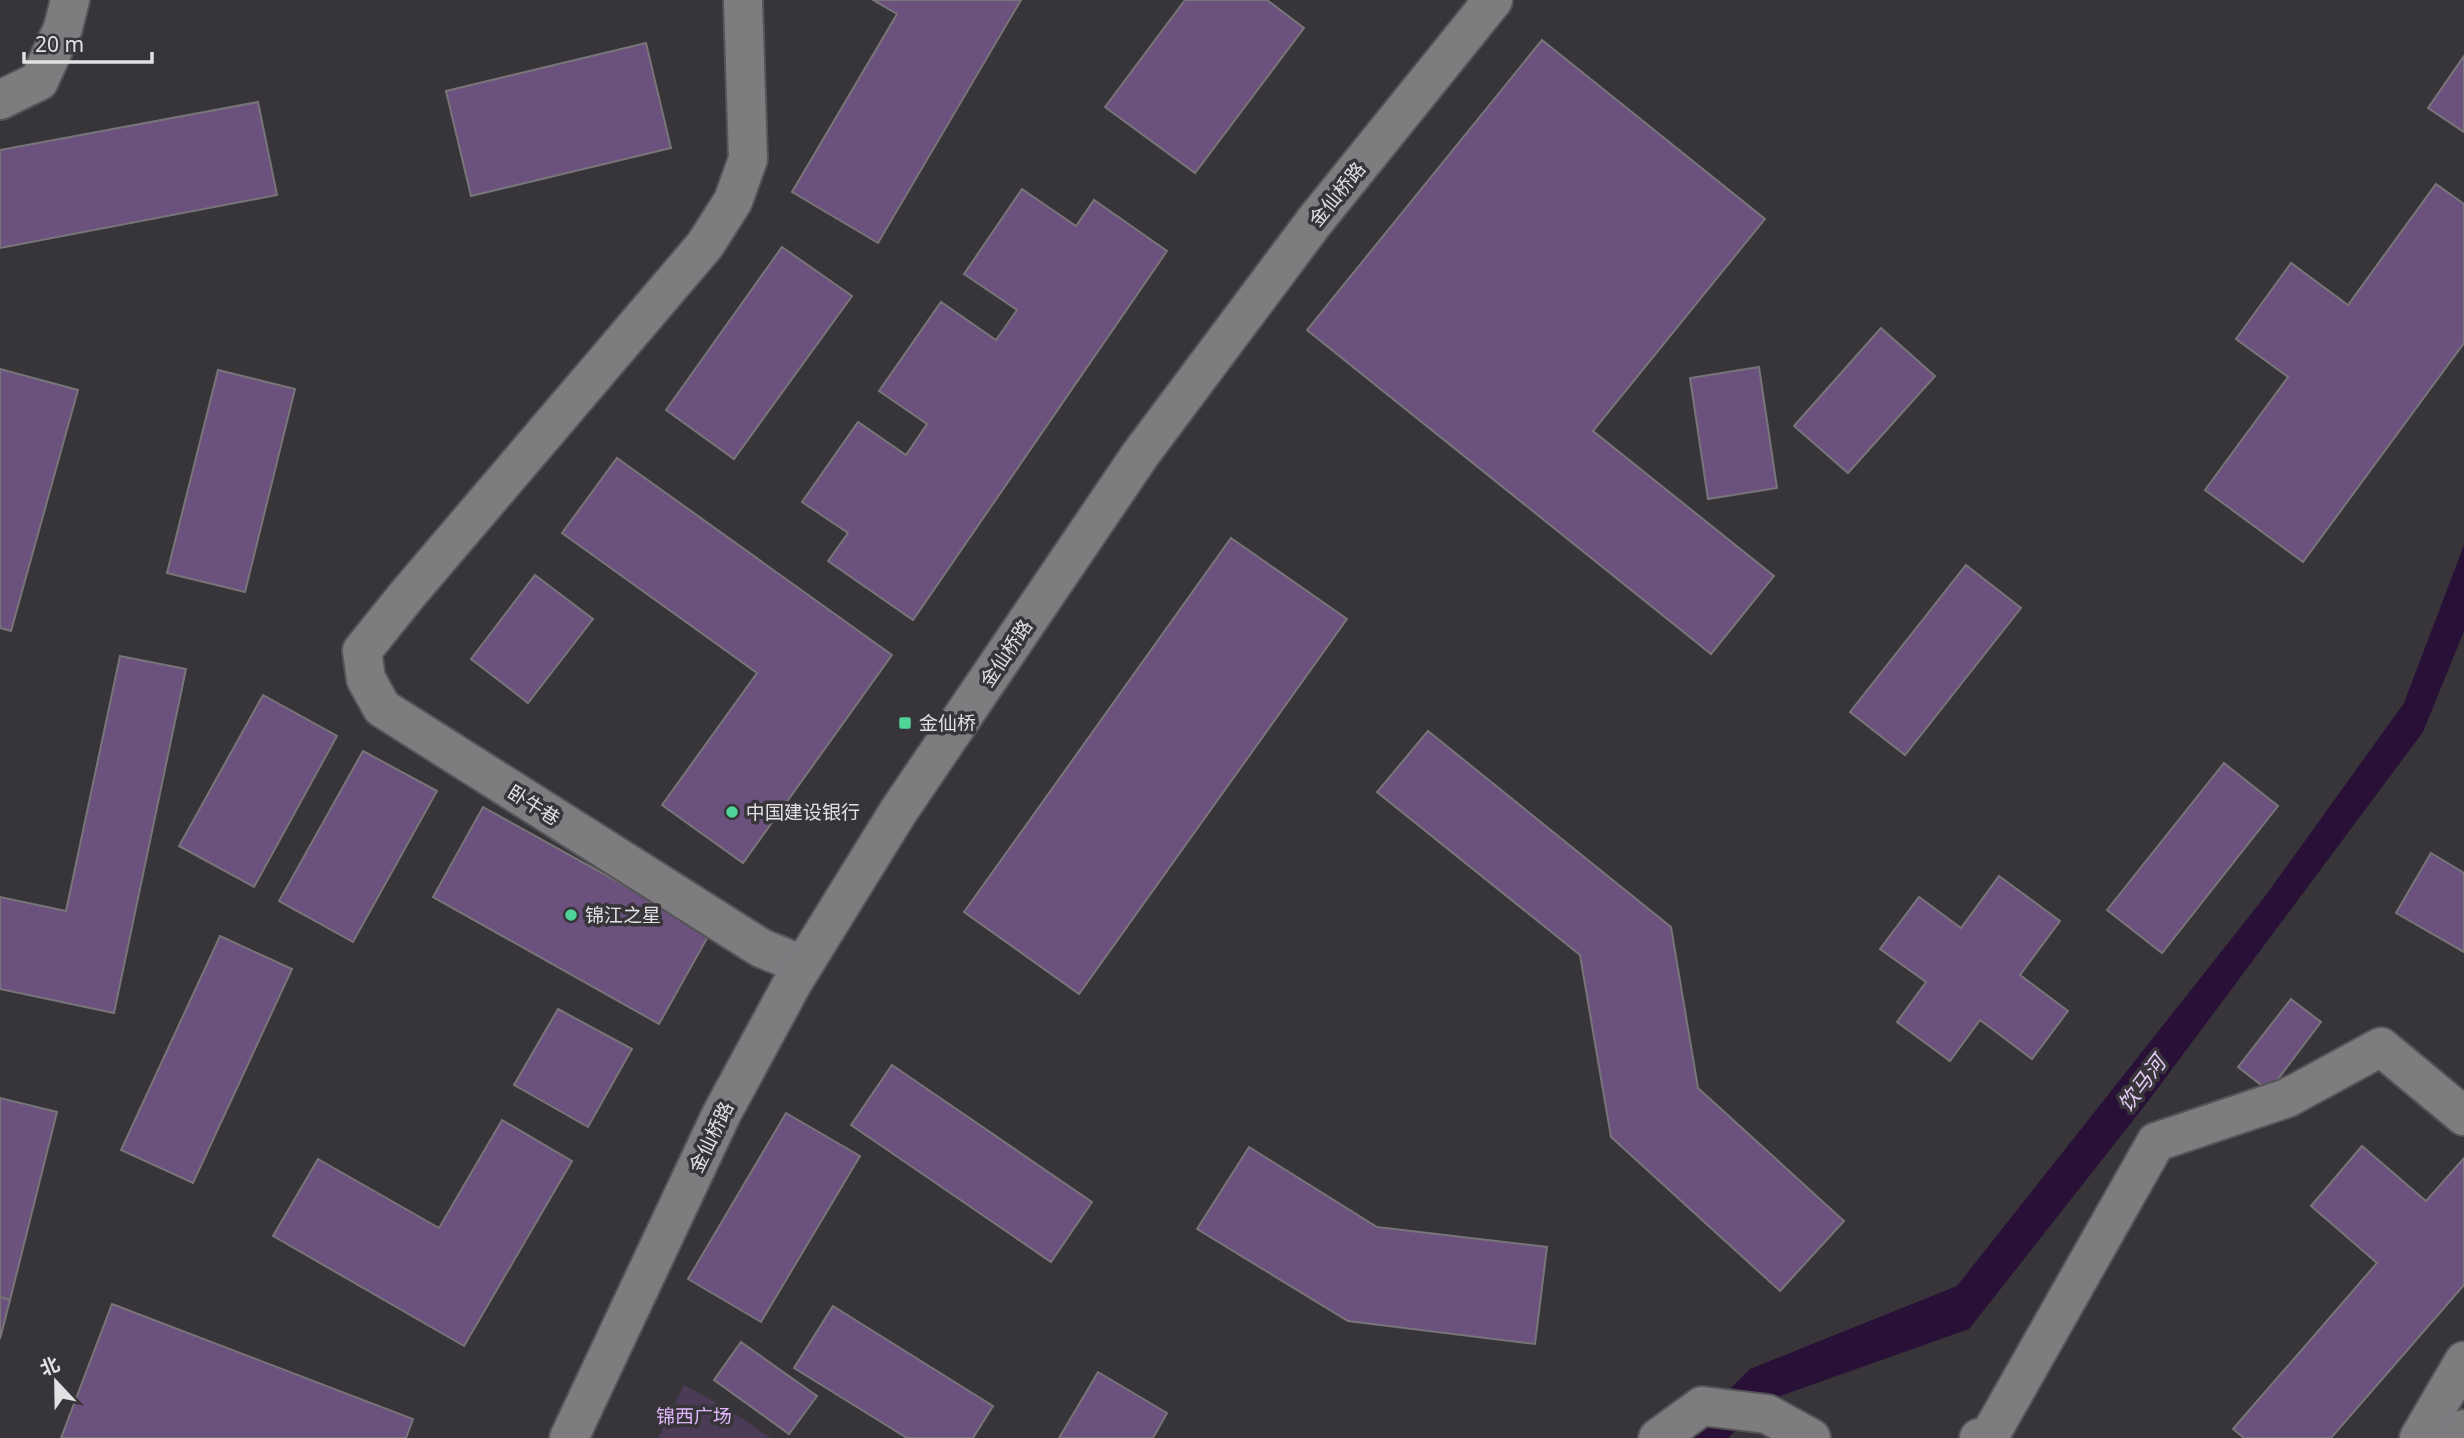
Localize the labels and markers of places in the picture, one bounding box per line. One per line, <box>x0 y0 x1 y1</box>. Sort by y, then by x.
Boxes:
place label: 金仙桥 <box>919 710 976 736</box>
marker: 金仙桥 <box>897 715 913 731</box>
place label: 中国建设银行 <box>746 799 860 825</box>
marker: 中国建设银行 <box>724 804 740 820</box>
place label: 锦江之星 <box>585 902 661 928</box>
marker: 锦江之星 <box>563 907 579 923</box>

